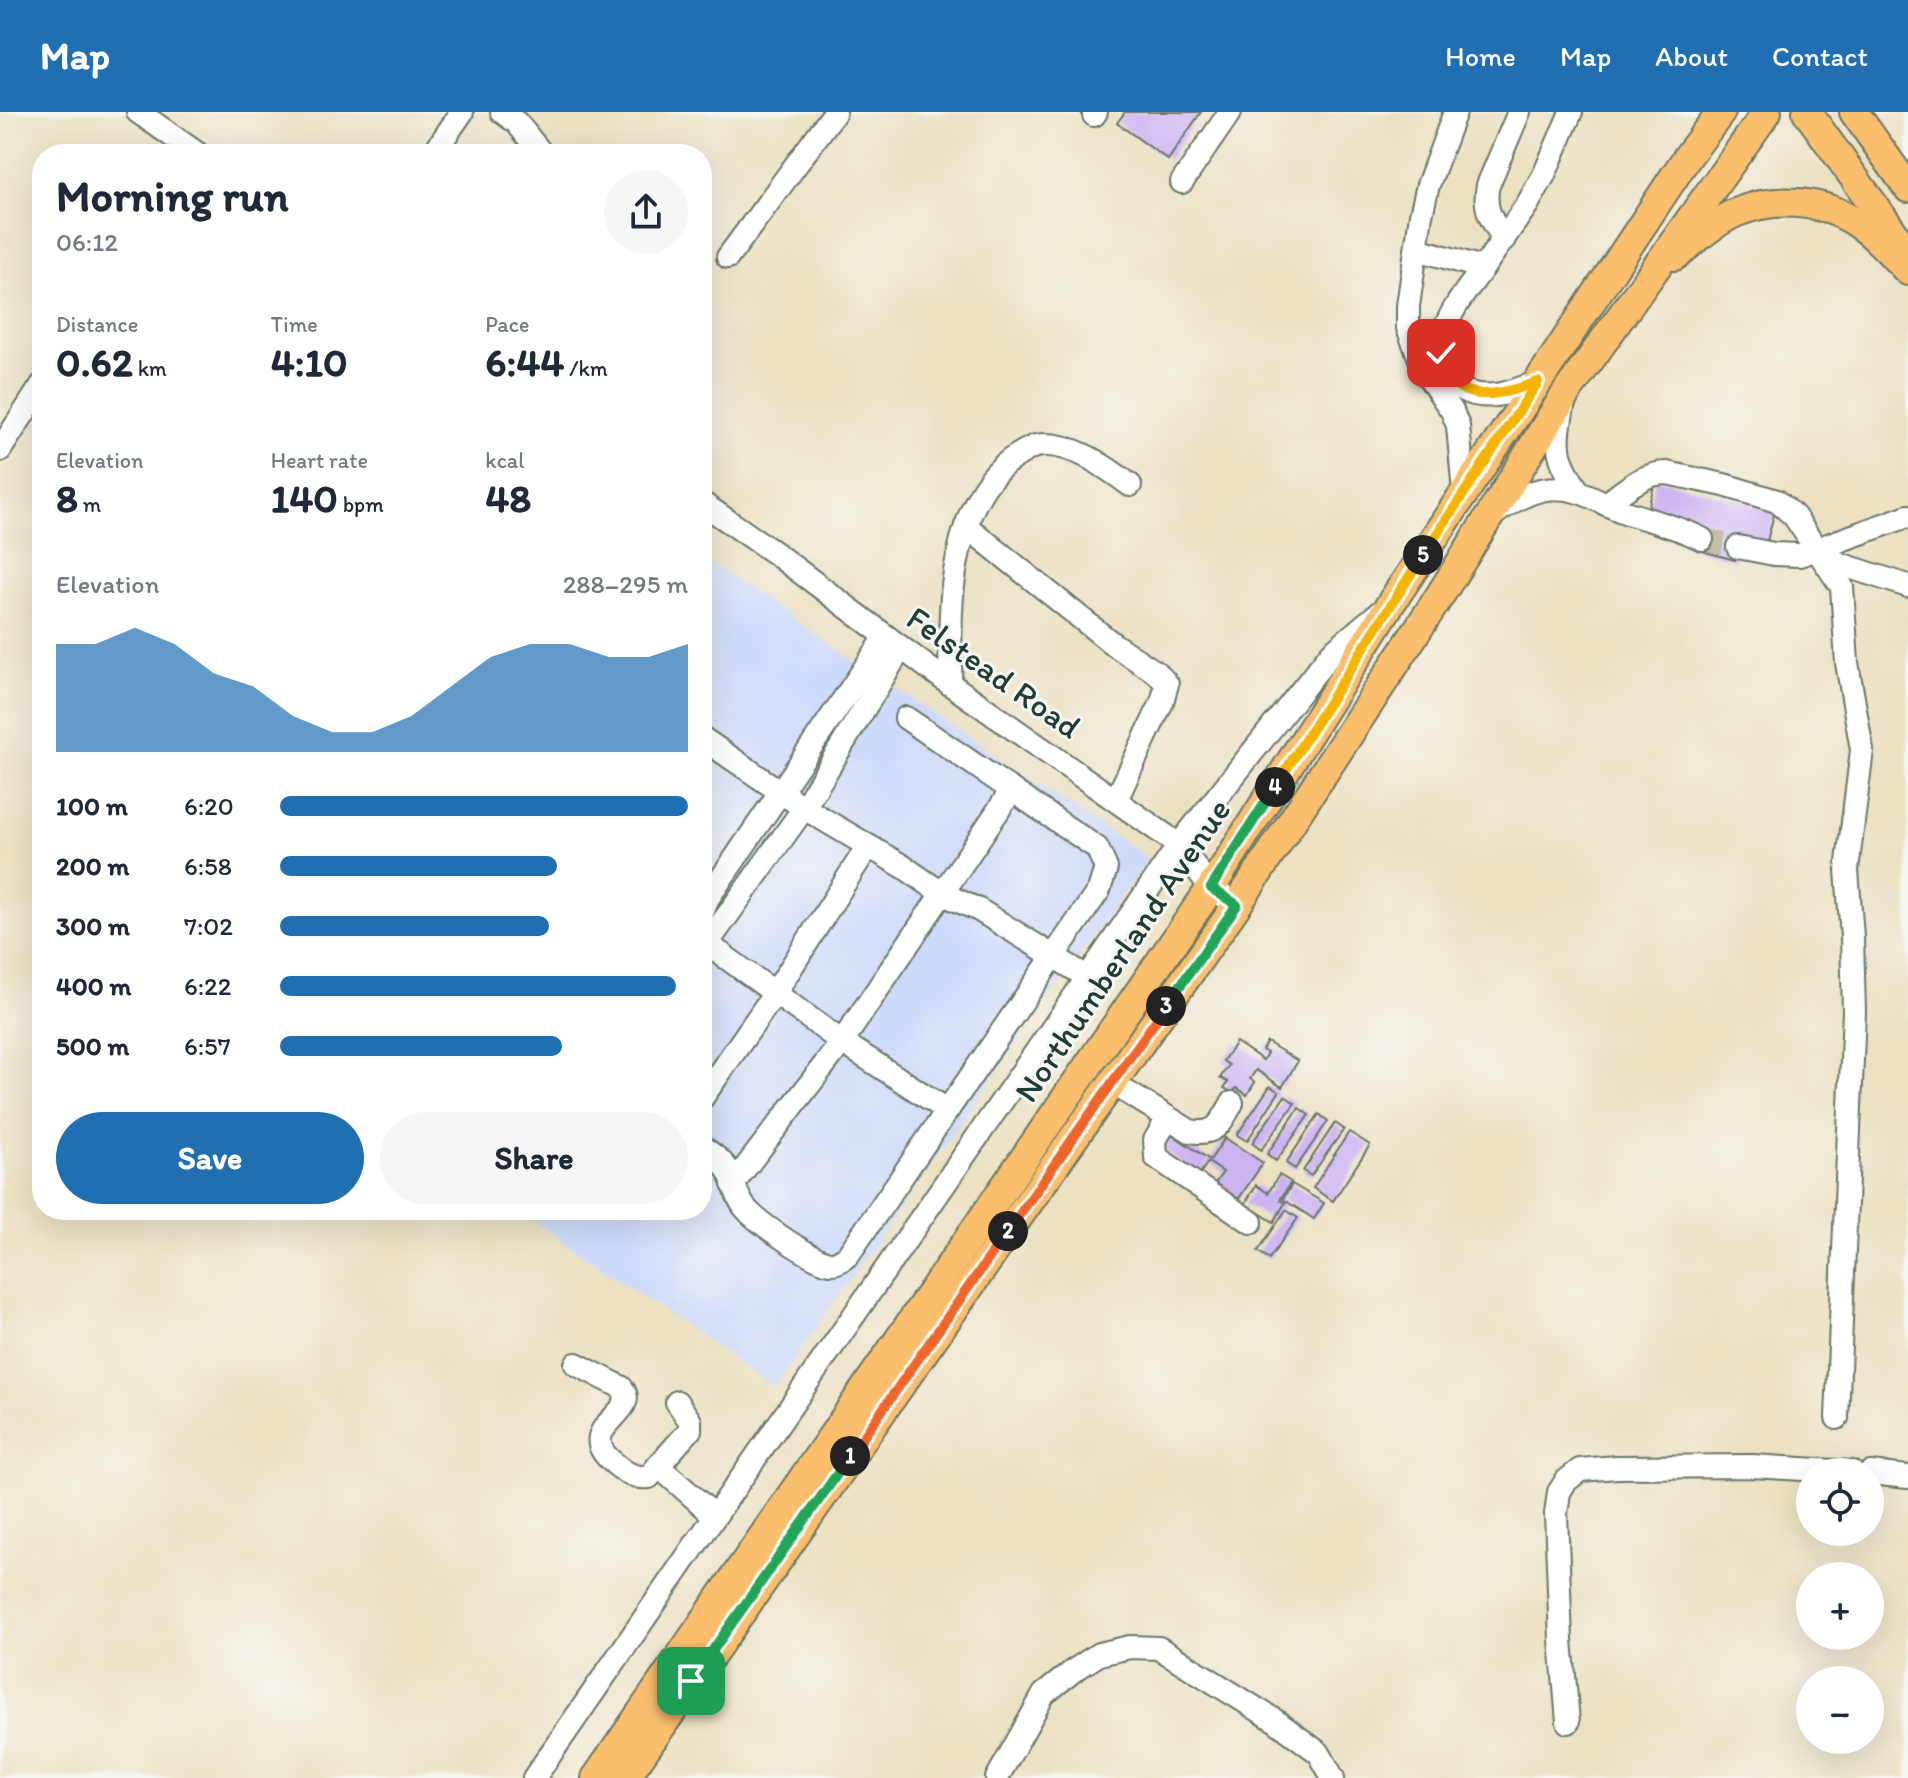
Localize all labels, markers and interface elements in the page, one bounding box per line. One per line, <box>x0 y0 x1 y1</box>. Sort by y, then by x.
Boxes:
text: Map <box>40 33 110 79</box>
text: Home <box>1445 39 1516 73</box>
text: Map <box>1560 39 1611 73</box>
text: About <box>1655 39 1728 73</box>
text: Contact <box>1772 39 1868 73</box>
text: Morning run <box>56 169 289 222</box>
button: share <box>604 170 688 254</box>
text: 06:12 <box>56 226 118 258</box>
text: Distance <box>56 311 138 338</box>
text: Time <box>271 311 318 338</box>
text: Pace <box>485 311 529 338</box>
pin <box>1407 319 1475 387</box>
icon: check <box>1419 331 1463 375</box>
text: 0.62 <box>56 338 133 386</box>
text: 4:10 <box>271 338 348 386</box>
text: 6:44 <box>485 338 564 386</box>
text: km <box>133 355 167 382</box>
text: /km <box>564 355 608 382</box>
text: Elevation <box>56 447 143 474</box>
text: Heart rate <box>271 447 368 474</box>
text: kcal <box>485 447 524 474</box>
text: 8 <box>56 474 78 522</box>
text: 140 <box>271 474 338 522</box>
text: 48 <box>485 474 531 522</box>
text: m <box>78 491 101 518</box>
text: bpm <box>338 491 384 518</box>
pin: 5 <box>1403 535 1443 575</box>
text: 5 <box>1417 541 1429 568</box>
text: Elevation <box>56 568 159 600</box>
text: 288–295 m <box>563 568 688 600</box>
street label: Felstead Road <box>899 597 1089 747</box>
pin: 4 <box>1255 767 1295 807</box>
text: 4 <box>1268 773 1282 800</box>
text: 100 m <box>56 790 128 822</box>
text: 6:20 <box>184 790 234 822</box>
street label: Northumberland Avenue <box>1005 791 1239 1110</box>
text: 200 m <box>56 850 129 882</box>
text: 6:58 <box>184 850 232 882</box>
text: 300 m <box>56 910 130 942</box>
text: 7:02 <box>184 910 233 942</box>
text: 400 m <box>56 970 131 1002</box>
text: 6:22 <box>184 970 231 1002</box>
pin: 3 <box>1146 986 1186 1026</box>
text: 3 <box>1160 992 1172 1019</box>
text: 500 m <box>56 1030 129 1062</box>
text: 6:57 <box>184 1030 231 1062</box>
button: Save <box>56 1112 364 1204</box>
button: Share <box>380 1112 688 1204</box>
pin: 2 <box>988 1211 1028 1251</box>
text: 2 <box>1002 1217 1014 1244</box>
pin: 1 <box>830 1436 870 1476</box>
text: 1 <box>845 1442 855 1469</box>
map controls <box>1796 1458 1884 1754</box>
button: locate <box>1796 1458 1884 1546</box>
button: + <box>1796 1562 1884 1650</box>
pin <box>657 1647 725 1715</box>
icon: arrive <box>669 1659 713 1703</box>
button: − <box>1796 1666 1884 1754</box>

